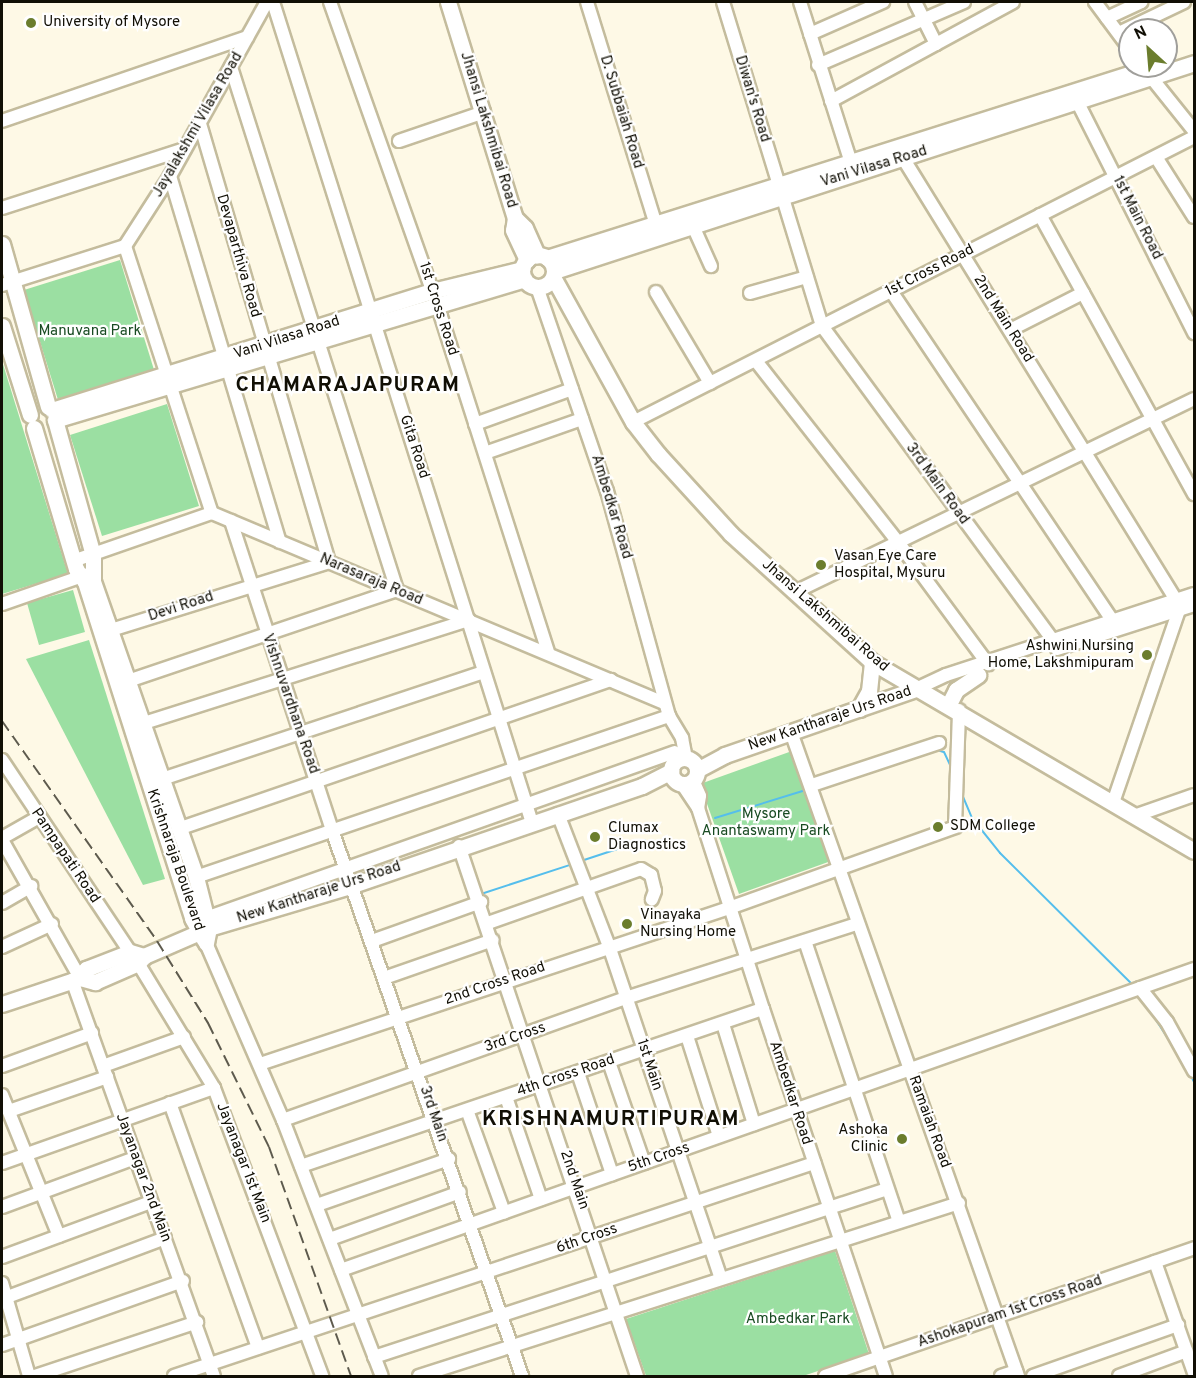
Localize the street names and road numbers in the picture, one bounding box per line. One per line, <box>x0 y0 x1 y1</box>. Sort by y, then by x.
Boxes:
street label: Jayalakshmi Vilasa Road <box>149 49 247 201</box>
street label: Jhansi Lakshmibai Road <box>456 50 520 210</box>
street label: D. Subbaiah Road <box>595 53 647 171</box>
street label: Diwan's Road <box>730 54 774 144</box>
street label: Vani Vilasa Road <box>818 142 930 192</box>
street label: 1st Main Road <box>1108 173 1166 263</box>
street label: Devaparthiva Road <box>212 192 264 320</box>
street label: 1st Cross Road <box>883 241 977 301</box>
street label: 1st Cross Road <box>414 260 462 358</box>
street label: 2nd Main Road <box>969 272 1037 366</box>
street label: Vani Vilasa Road <box>231 312 343 364</box>
street label: Gita Road <box>395 413 433 481</box>
street label: 3rd Main Road <box>901 440 973 528</box>
street label: Ambedkar Road <box>587 453 635 561</box>
street label: Narasaraja Road <box>317 550 425 610</box>
street label: Jhansi Lakshmibai Road <box>758 556 892 676</box>
street label: Devi Road <box>146 588 216 626</box>
street label: Vishnuvardhana Road <box>258 632 322 776</box>
street label: New Kantharaje Urs Road <box>746 683 914 755</box>
street label: Krishnaraja Boulevard <box>142 787 208 933</box>
street label: Pampapati Road <box>27 805 103 907</box>
street label: New Kantharaje Urs Road <box>235 858 403 928</box>
street label: 2nd Cross Road <box>442 958 548 1010</box>
street label: 3rd Cross <box>482 1019 548 1057</box>
street label: 1st Main <box>632 1037 666 1093</box>
street label: Ambedkar Road <box>765 1039 815 1147</box>
street label: 4th Cross Road <box>515 1051 617 1101</box>
street label: Ramaiah Road <box>904 1073 954 1171</box>
street label: 3rd Main <box>415 1084 451 1144</box>
street label: Jayanagar 1st Main <box>212 1100 274 1226</box>
street label: Jayanagar 2nd Main <box>111 1111 175 1245</box>
street label: 5th Cross <box>626 1139 692 1177</box>
street label: 2nd Main <box>555 1148 593 1212</box>
street label: 6th Cross <box>554 1220 620 1258</box>
street label: Ashokapuram 1st Cross Road <box>915 1272 1105 1352</box>

